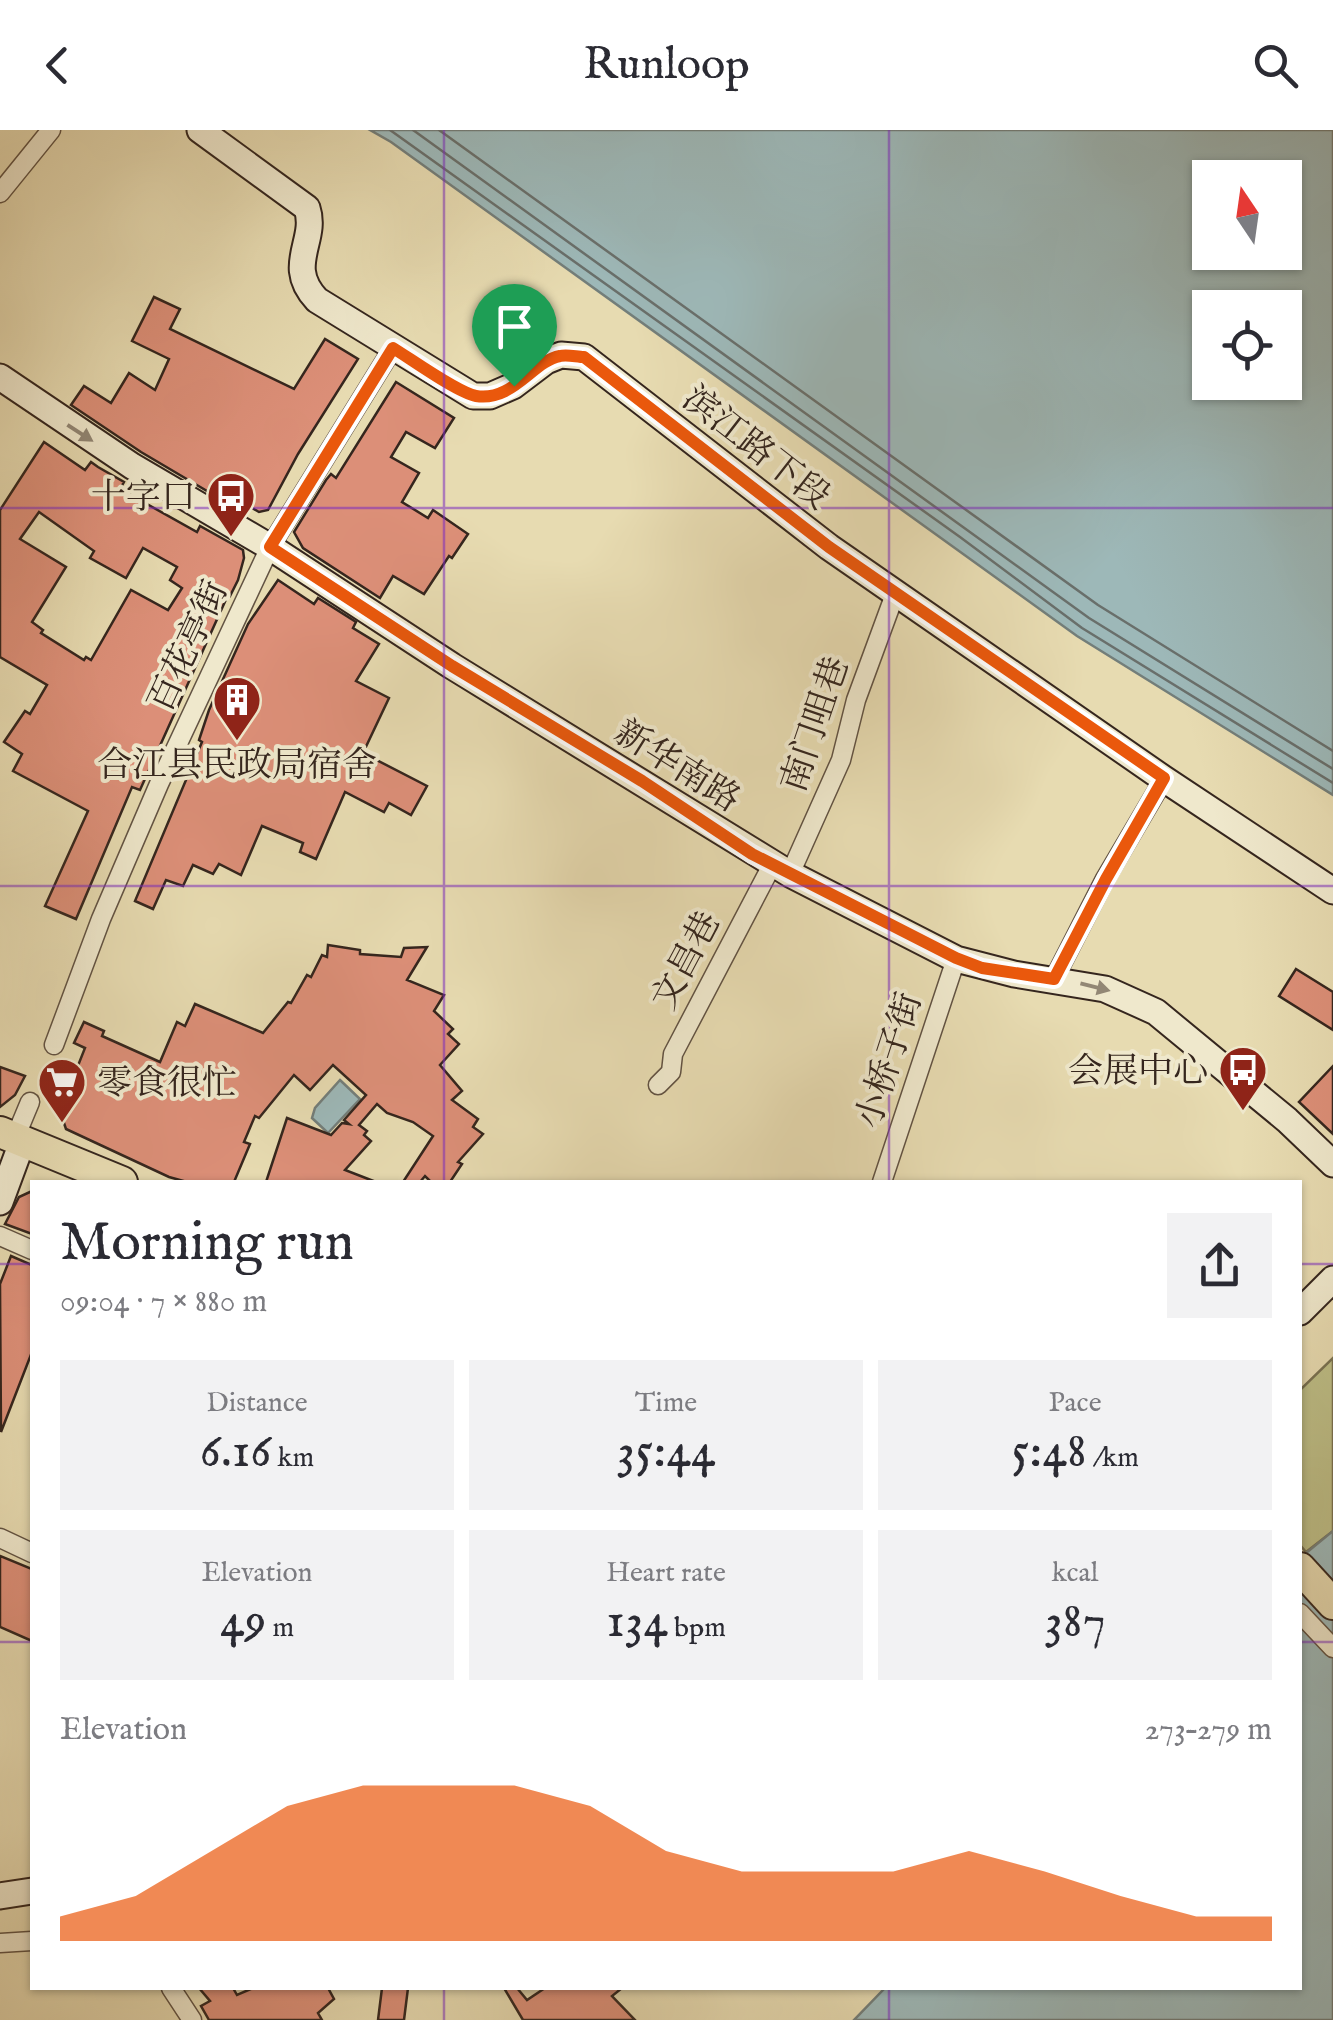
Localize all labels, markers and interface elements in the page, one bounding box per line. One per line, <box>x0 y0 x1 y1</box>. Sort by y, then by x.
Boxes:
text: Runloop <box>583 37 750 94</box>
icon: back <box>30 38 85 93</box>
icon: search <box>1248 38 1303 93</box>
north arrow <box>1192 160 1302 270</box>
map controls <box>1192 160 1302 400</box>
pin <box>472 284 557 387</box>
button: locate <box>1192 290 1302 400</box>
icon: arrive <box>487 299 542 354</box>
street label: 滨江路下段 <box>673 377 838 521</box>
one-way arrow <box>67 423 94 441</box>
bus stop icon: 十字口 <box>205 470 257 538</box>
place label: 十字口 <box>91 476 196 521</box>
street label: 百花亭街 <box>139 574 239 720</box>
street label: 南门咀巷 <box>772 651 860 798</box>
building icon: 合江县民政局宿舍 <box>211 674 263 742</box>
street label: 新华南路 <box>605 711 748 823</box>
place label: 合江县民政局宿舍 <box>97 744 377 789</box>
street label: 文昌巷 <box>643 904 732 1018</box>
one-way arrow <box>1080 980 1111 996</box>
street label: 小桥子街 <box>847 987 933 1134</box>
bus stop icon: 会展中心 <box>1217 1044 1269 1112</box>
place label: 会展中心 <box>1068 1050 1208 1095</box>
supermarket icon: 零食很忙 <box>36 1056 88 1124</box>
place label: 零食很忙 <box>97 1062 237 1107</box>
text: Morning run <box>60 1209 354 1279</box>
button: share <box>1167 1213 1272 1318</box>
text: 09:04 · 7 × 880 m <box>60 1282 267 1323</box>
text: Distance <box>206 1386 308 1421</box>
text: Time <box>635 1386 697 1421</box>
text: Pace <box>1049 1386 1101 1421</box>
text: 6.16 <box>200 1421 271 1484</box>
text: 35:44 <box>617 1421 716 1484</box>
text: 5:48 <box>1011 1421 1087 1484</box>
text: km <box>271 1441 314 1476</box>
text: /km <box>1087 1441 1139 1476</box>
text: Elevation <box>201 1556 313 1591</box>
text: Heart rate <box>606 1556 726 1591</box>
text: kcal <box>1052 1556 1098 1591</box>
text: 49 <box>220 1591 266 1654</box>
text: 134 <box>606 1591 668 1654</box>
text: 387 <box>1044 1591 1106 1654</box>
text: m <box>266 1611 294 1646</box>
text: bpm <box>668 1611 726 1646</box>
text: Elevation <box>60 1710 187 1751</box>
text: 273–279 m <box>1144 1710 1272 1751</box>

